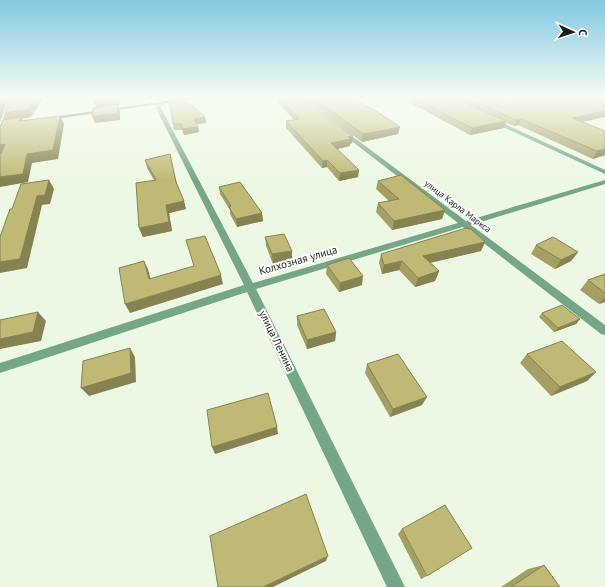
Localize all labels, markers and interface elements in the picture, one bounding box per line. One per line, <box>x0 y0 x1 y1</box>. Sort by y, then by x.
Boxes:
north arrow <box>553 12 593 52</box>
text: С <box>576 29 590 36</box>
street label: улица Карла Маркса <box>422 177 494 235</box>
street label: Колхозная улица <box>257 242 339 278</box>
street label: улица Ленина <box>256 308 298 374</box>

